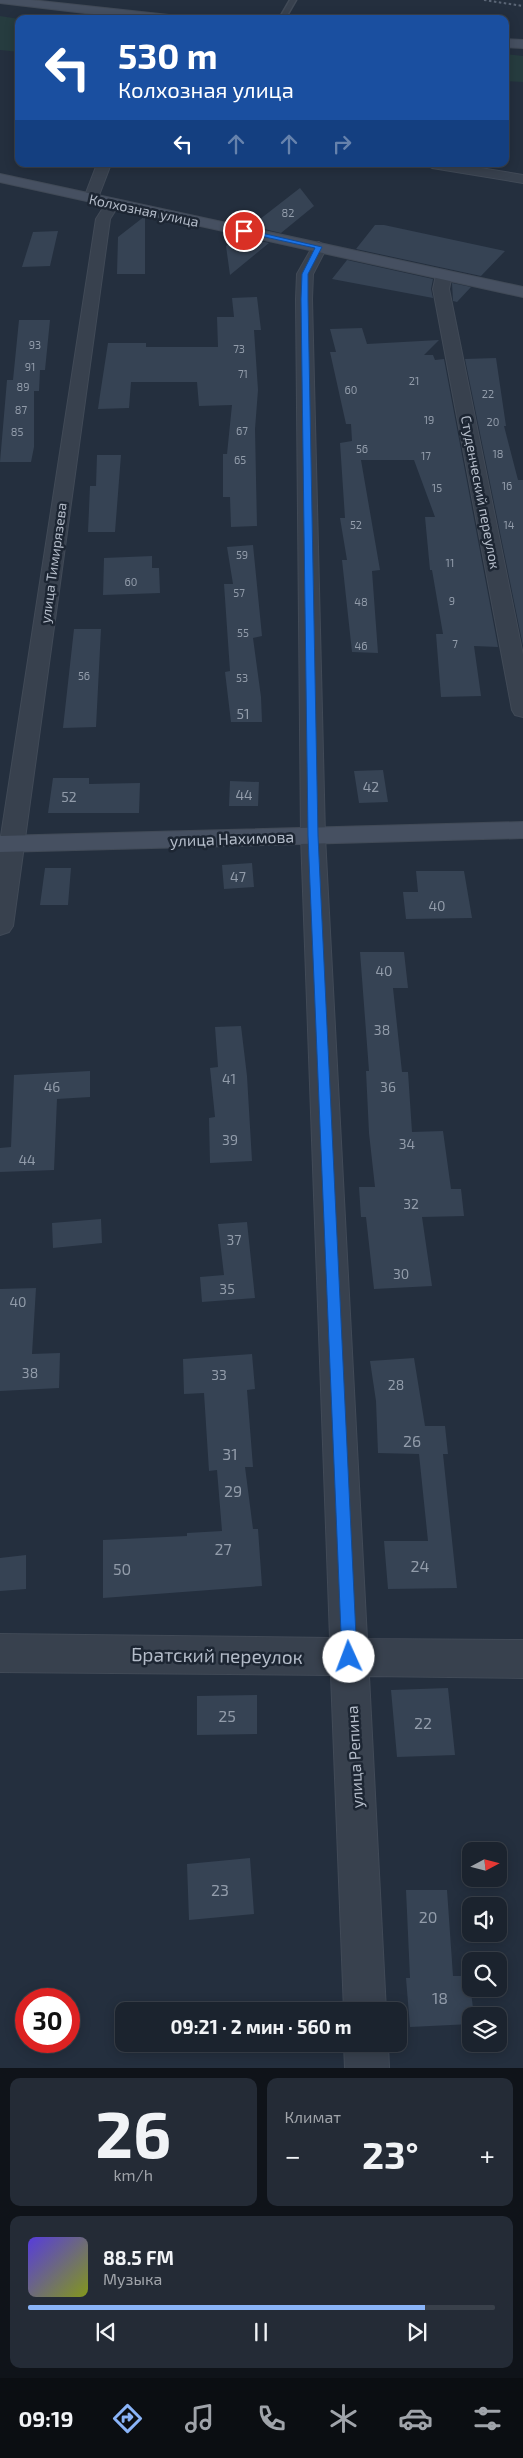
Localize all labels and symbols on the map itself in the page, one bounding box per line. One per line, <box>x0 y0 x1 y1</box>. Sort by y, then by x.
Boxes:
street label: Колхозная улица <box>88 190 200 230</box>
house number: 82 <box>282 206 294 219</box>
pin <box>223 210 265 252</box>
house number: 93 <box>29 338 41 351</box>
house number: 73 <box>233 342 245 355</box>
house number: 91 <box>25 360 35 373</box>
house number: 71 <box>238 367 248 380</box>
house number: 21 <box>409 374 419 387</box>
house number: 89 <box>17 380 29 393</box>
house number: 60 <box>345 383 357 396</box>
house number: 22 <box>482 387 494 400</box>
house number: 87 <box>15 403 28 416</box>
house number: 19 <box>424 413 434 426</box>
street label: Студенческий переулок <box>458 414 504 571</box>
house number: 20 <box>487 415 499 428</box>
house number: 67 <box>236 424 248 437</box>
house number: 85 <box>11 425 23 438</box>
house number: 56 <box>356 442 368 455</box>
house number: 18 <box>492 447 504 460</box>
house number: 17 <box>421 449 431 462</box>
house number: 65 <box>234 453 246 466</box>
house number: 16 <box>502 479 512 492</box>
house number: 15 <box>432 481 442 494</box>
street label: улица Тимирязева <box>36 502 70 624</box>
house number: 52 <box>350 518 362 531</box>
house number: 14 <box>503 518 515 531</box>
house number: 59 <box>236 548 248 561</box>
house number: 11 <box>446 556 454 569</box>
house number: 60 <box>125 575 137 588</box>
house number: 57 <box>233 586 245 599</box>
house number: 9 <box>449 594 455 607</box>
house number: 48 <box>354 595 368 608</box>
house number: 55 <box>237 626 249 639</box>
house number: 7 <box>452 637 458 650</box>
house number: 46 <box>354 639 368 652</box>
house number: 56 <box>78 669 90 682</box>
house number: 53 <box>236 671 248 684</box>
house number: 51 <box>236 705 250 722</box>
house number: 42 <box>363 778 379 795</box>
house number: 44 <box>235 786 253 803</box>
house number: 52 <box>61 788 77 805</box>
street label: улица Нахимова <box>169 826 295 851</box>
house number: 47 <box>230 868 246 885</box>
house number: 40 <box>428 897 446 914</box>
house number: 40 <box>375 962 393 979</box>
house number: 38 <box>374 1021 390 1038</box>
house number: 41 <box>222 1070 236 1087</box>
house number: 46 <box>44 1078 60 1095</box>
house number: 36 <box>380 1078 396 1095</box>
house number: 39 <box>222 1131 238 1148</box>
house number: 34 <box>399 1135 415 1152</box>
house number: 44 <box>18 1151 36 1168</box>
house number: 32 <box>403 1195 419 1212</box>
house number: 37 <box>227 1231 241 1248</box>
house number: 30 <box>393 1265 409 1282</box>
house number: 35 <box>219 1280 235 1297</box>
house number: 40 <box>9 1293 27 1310</box>
house number: 38 <box>22 1364 38 1381</box>
house number: 33 <box>211 1366 227 1383</box>
house number: 28 <box>388 1376 404 1393</box>
house number: 26 <box>403 1431 421 1450</box>
house number: 31 <box>222 1444 238 1463</box>
house number: 29 <box>224 1481 242 1500</box>
house number: 27 <box>214 1539 232 1558</box>
house number: 24 <box>411 1556 430 1575</box>
house number: 50 <box>113 1559 131 1578</box>
position arrow <box>322 1630 374 1682</box>
street label: Братский переулок <box>131 1642 303 1669</box>
street label: улица Репина <box>342 1705 367 1809</box>
house number: 25 <box>218 1706 236 1725</box>
house number: 22 <box>414 1713 432 1732</box>
north arrow <box>462 1842 508 1888</box>
house number: 23 <box>211 1880 229 1899</box>
house number: 20 <box>419 1907 437 1926</box>
speed limit sign: 30 <box>15 1988 80 2053</box>
house number: 18 <box>432 1988 448 2007</box>

